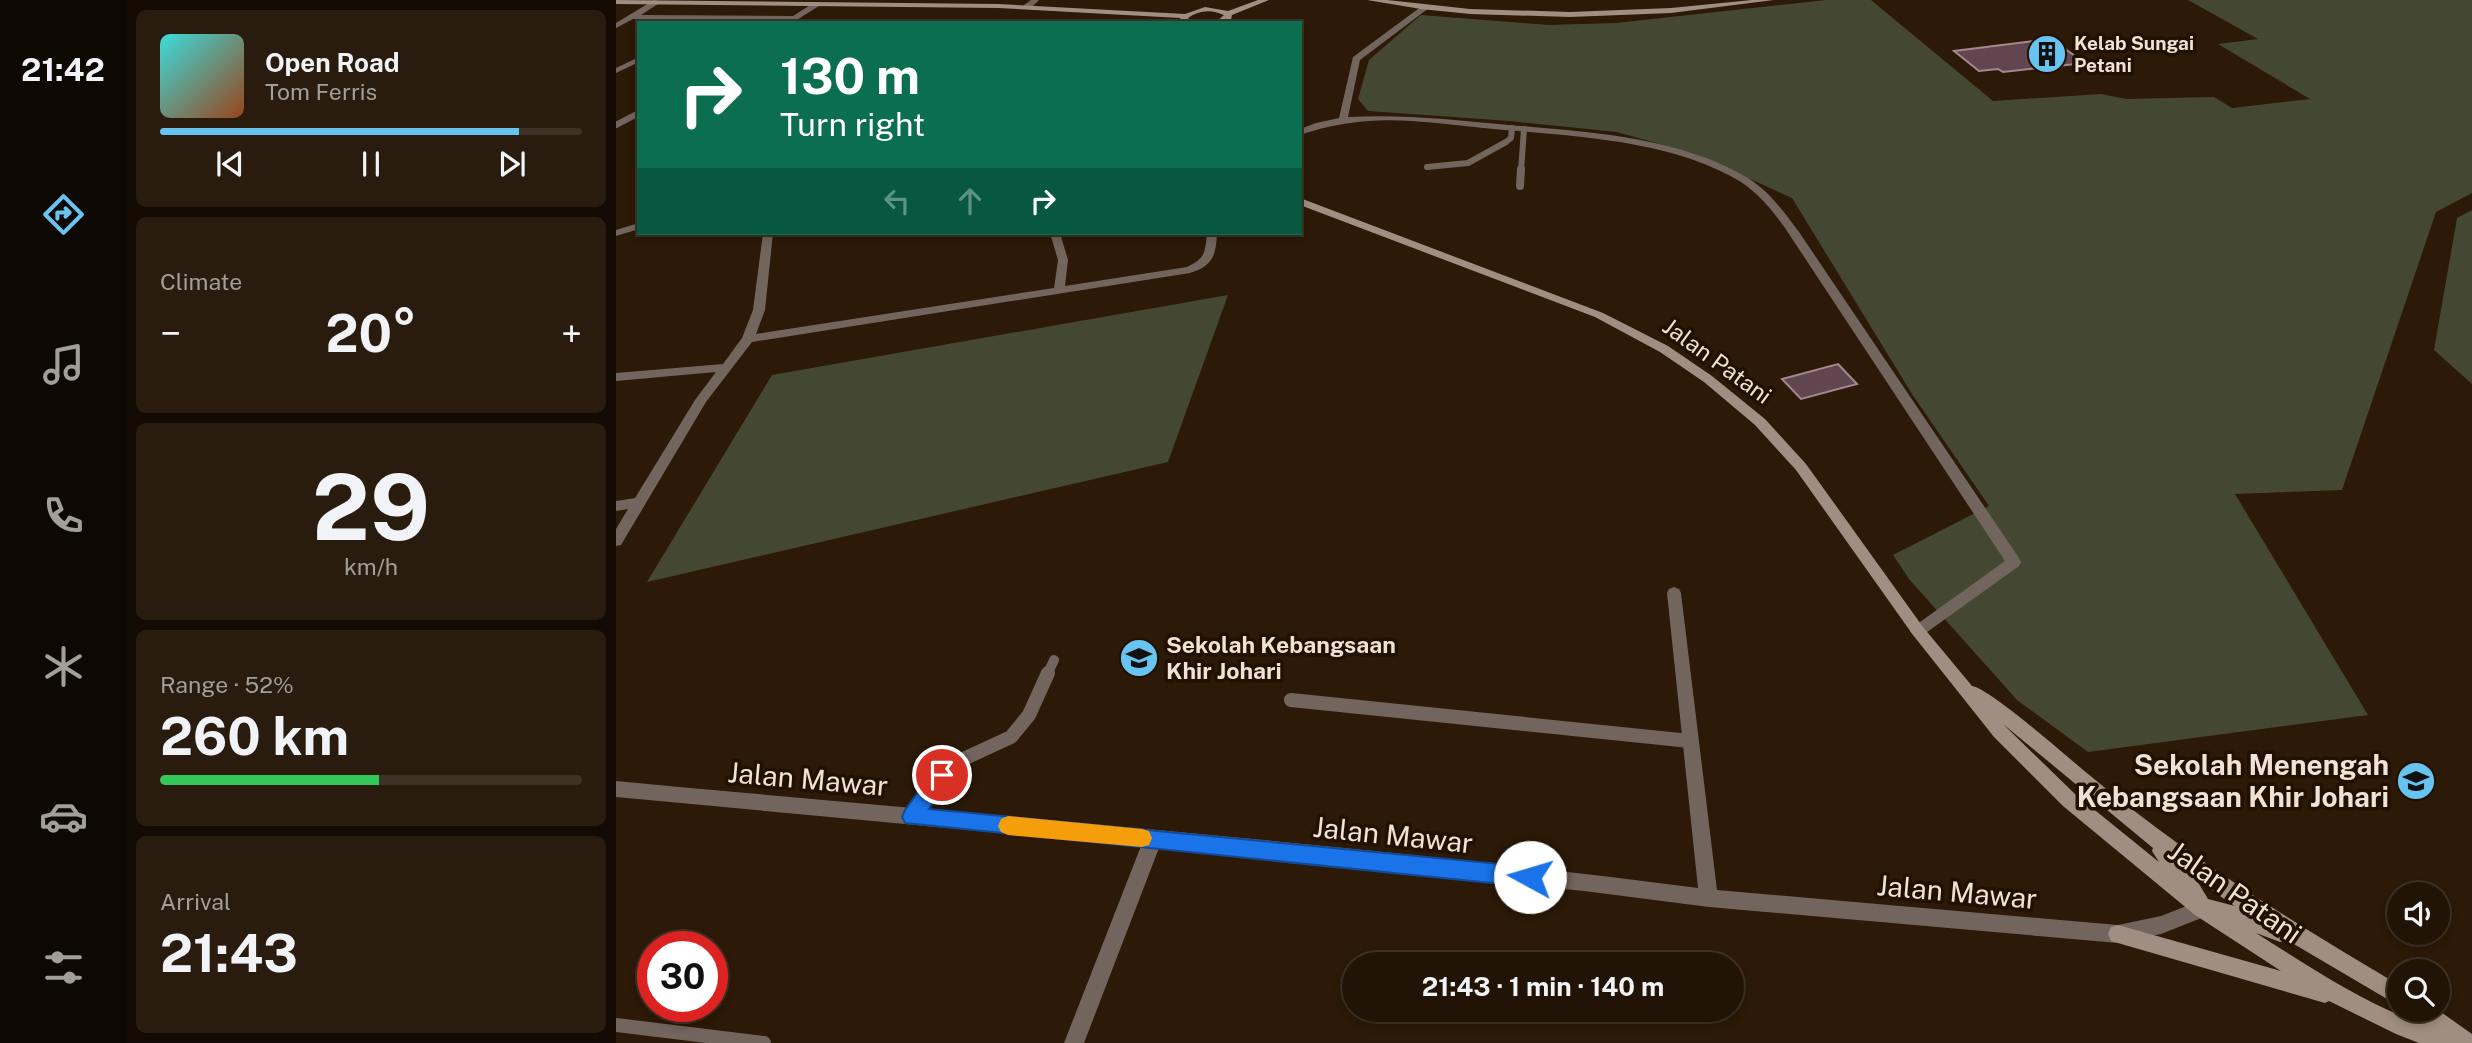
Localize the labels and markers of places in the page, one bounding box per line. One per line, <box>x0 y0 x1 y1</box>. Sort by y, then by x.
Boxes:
place label: Kelab Sungai Petani <box>2074 32 2194 76</box>
building icon: Kelab Sungai Petani <box>2026 33 2068 75</box>
place label: Sekolah Kebangsaan Khir Johari <box>1166 631 1396 684</box>
school or university icon: Sekolah Kebangsaan Khir Johari <box>1118 637 1160 679</box>
pin <box>912 745 972 805</box>
place label: Sekolah Menengah Kebangsaan Khir Johari <box>2077 748 2389 813</box>
school or university icon: Sekolah Menengah Kebangsaan Khir Johari <box>2395 760 2437 802</box>

